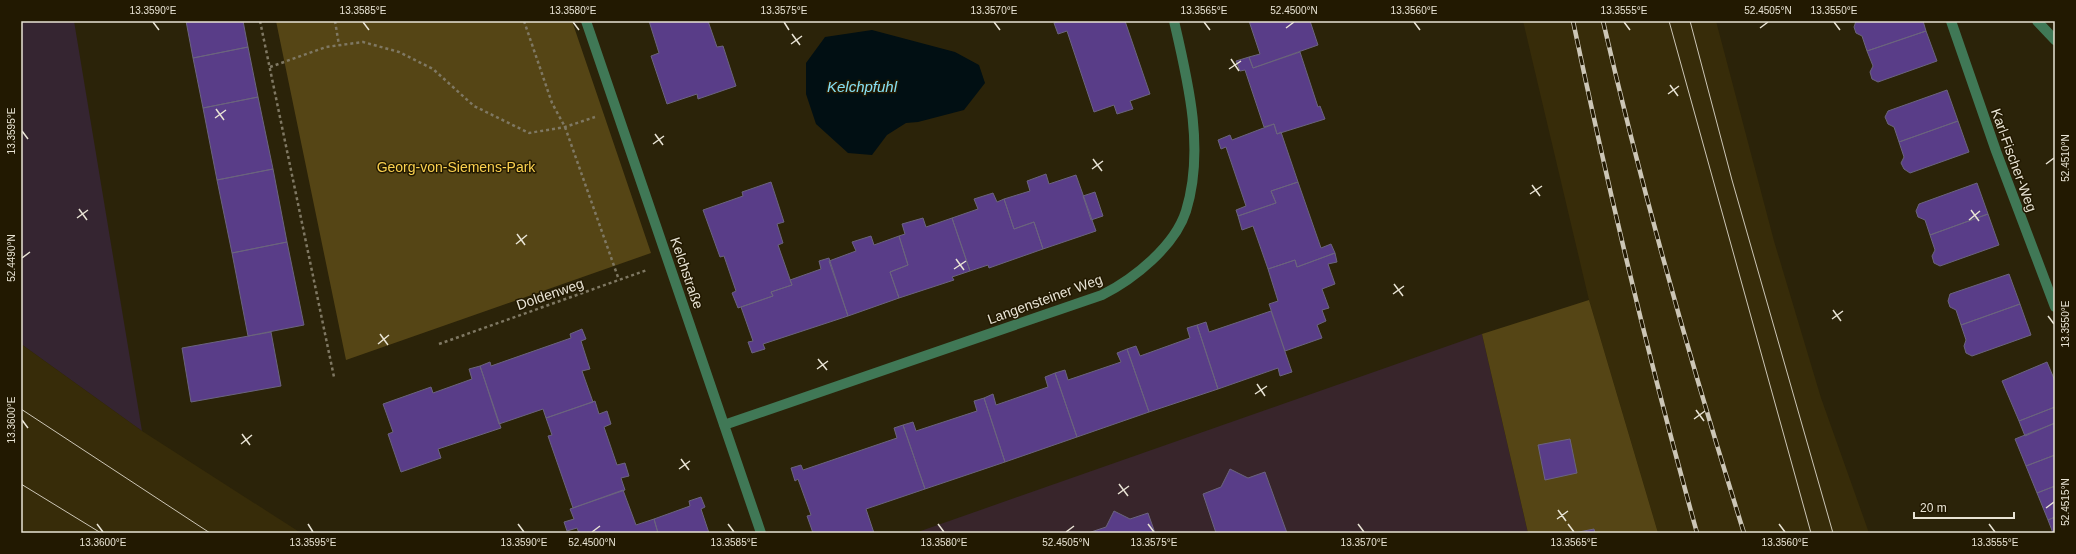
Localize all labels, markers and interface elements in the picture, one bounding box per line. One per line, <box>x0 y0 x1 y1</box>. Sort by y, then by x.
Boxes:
text: 13.3590°E <box>130 5 177 16</box>
text: 13.3585°E <box>340 5 387 16</box>
text: 13.3580°E <box>550 5 597 16</box>
text: 13.3575°E <box>761 5 808 16</box>
text: 13.3570°E <box>971 5 1018 16</box>
text: 13.3565°E <box>1181 5 1228 16</box>
text: 52.4500°N <box>1270 5 1318 16</box>
text: 13.3560°E <box>1391 5 1438 16</box>
text: 13.3555°E <box>1601 5 1648 16</box>
text: 52.4505°N <box>1744 5 1792 16</box>
text: 13.3550°E <box>1811 5 1858 16</box>
water label: Kelchpfuhl <box>827 78 898 95</box>
street label: Karl-Fischer-Weg <box>1988 106 2040 214</box>
text: 13.3595°E <box>6 107 17 154</box>
text: 52.4510°N <box>2060 134 2071 182</box>
park label: Georg-von-Siemens-Park <box>377 159 536 175</box>
text: 52.4490°N <box>6 234 17 282</box>
street label: Kelchstraße <box>667 235 707 311</box>
street label: Langensteiner Weg <box>985 271 1105 327</box>
street label: Doldenweg <box>514 275 586 313</box>
text: 13.3550°E <box>2060 300 2071 347</box>
text: 13.3600°E <box>6 396 17 443</box>
text: 52.4515°N <box>2060 478 2071 526</box>
scale bar <box>1914 494 2014 520</box>
text: 20 m <box>1920 501 1947 515</box>
text: 13.3600°E <box>80 537 127 548</box>
text: 13.3595°E <box>290 537 337 548</box>
text: 13.3590°E <box>501 537 548 548</box>
text: 52.4500°N <box>568 537 616 548</box>
text: 13.3585°E <box>711 537 758 548</box>
text: 13.3580°E <box>921 537 968 548</box>
text: 52.4505°N <box>1042 537 1090 548</box>
text: 13.3575°E <box>1131 537 1178 548</box>
text: 13.3570°E <box>1341 537 1388 548</box>
text: 13.3565°E <box>1551 537 1598 548</box>
text: 13.3560°E <box>1762 537 1809 548</box>
text: 13.3555°E <box>1972 537 2019 548</box>

